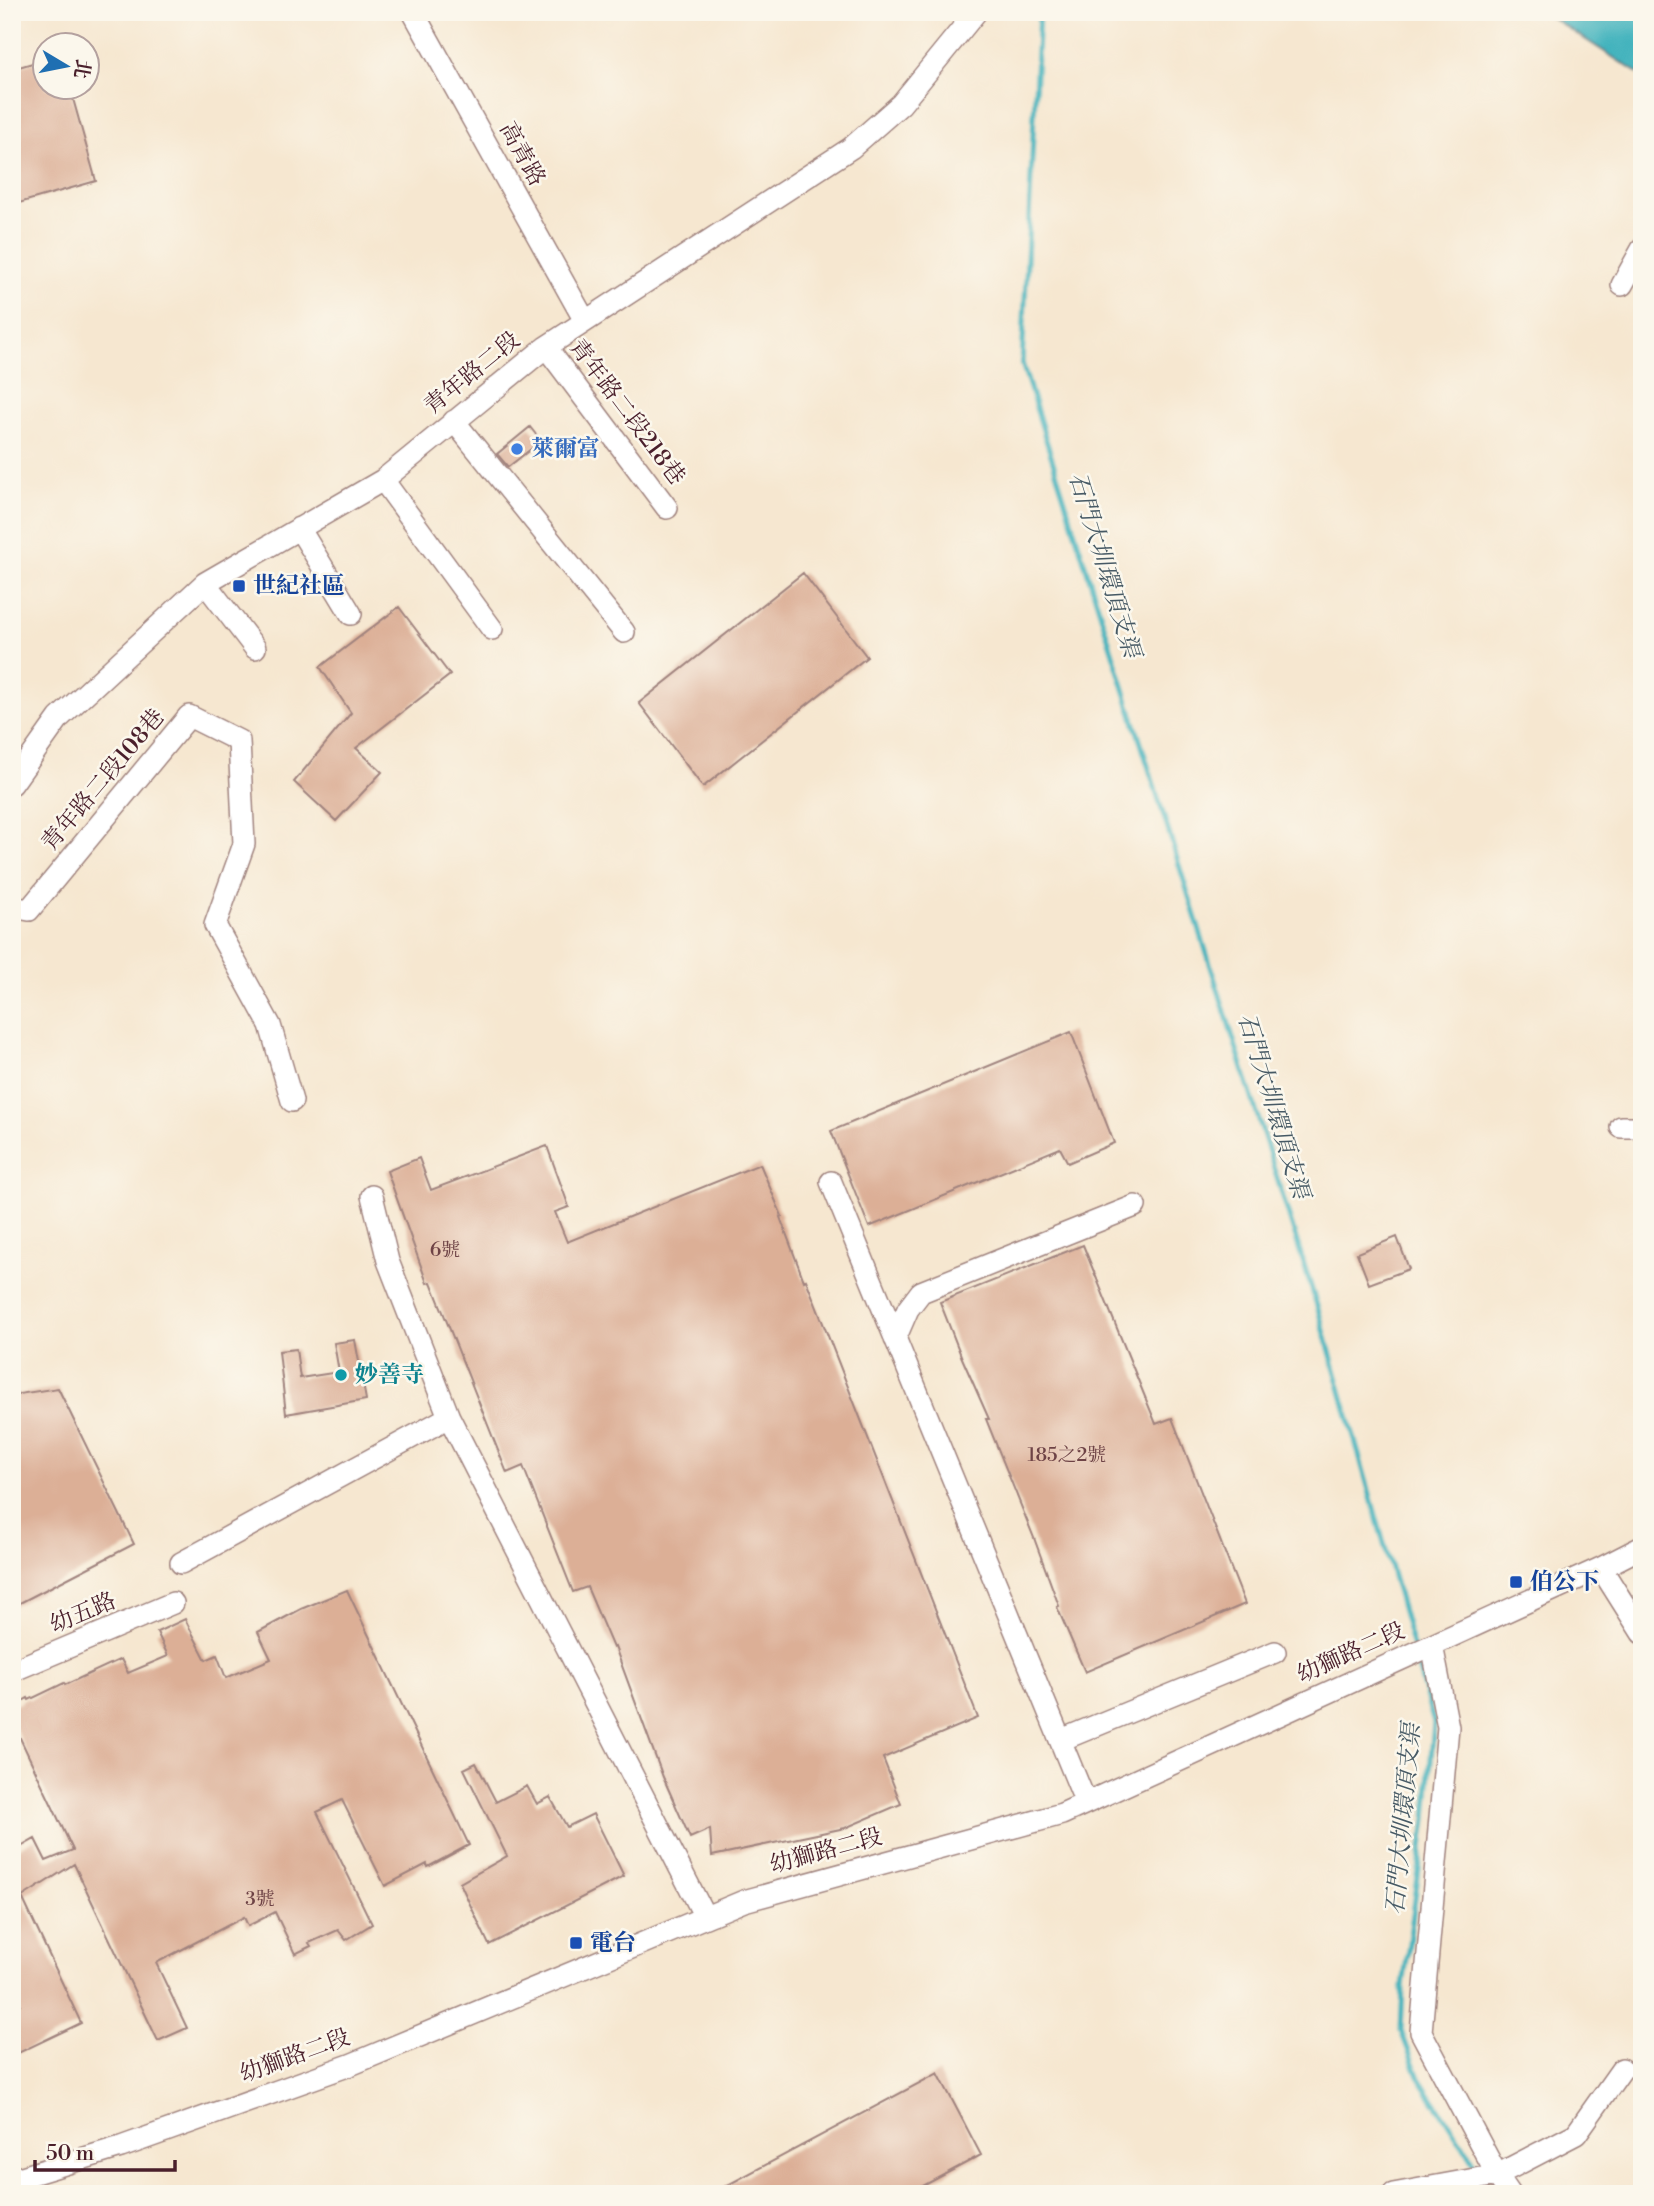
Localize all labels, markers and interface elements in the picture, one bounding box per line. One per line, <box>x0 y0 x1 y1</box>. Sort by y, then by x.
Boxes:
north arrow <box>32 32 102 102</box>
text: 北 <box>68 57 95 80</box>
street label: 高青路 <box>493 117 551 191</box>
street label: 青年路二段 <box>419 326 525 420</box>
street label: 青年路二段218巷 <box>563 334 691 490</box>
place label: 萊爾富 <box>531 435 600 463</box>
marker: 萊爾富 <box>509 441 525 457</box>
water label: 石門大圳環頂支渠 <box>1062 469 1147 664</box>
place label: 世紀社區 <box>253 572 345 600</box>
marker: 世紀社區 <box>231 578 247 594</box>
street label: 青年路二段108巷 <box>36 703 170 857</box>
water label: 石門大圳環頂支渠 <box>1231 1010 1316 1205</box>
house number: 6號 <box>430 1238 460 1262</box>
place label: 妙善寺 <box>355 1361 424 1389</box>
marker: 妙善寺 <box>333 1367 349 1383</box>
house number: 185之2號 <box>1028 1443 1106 1467</box>
place label: 伯公下 <box>1530 1568 1599 1596</box>
marker: 伯公下 <box>1508 1574 1524 1590</box>
street label: 幼五路 <box>46 1587 120 1639</box>
street label: 幼獅路二段 <box>1293 1617 1409 1689</box>
water label: 石門大圳環頂支渠 <box>1381 1719 1428 1916</box>
street label: 幼獅路二段 <box>767 1823 885 1879</box>
house number: 3號 <box>245 1887 275 1911</box>
place label: 電台 <box>590 1929 636 1957</box>
marker: 電台 <box>568 1935 584 1951</box>
street label: 幼獅路二段 <box>236 2023 354 2089</box>
scale bar <box>35 2129 175 2173</box>
text: 50 m <box>46 2141 94 2167</box>

